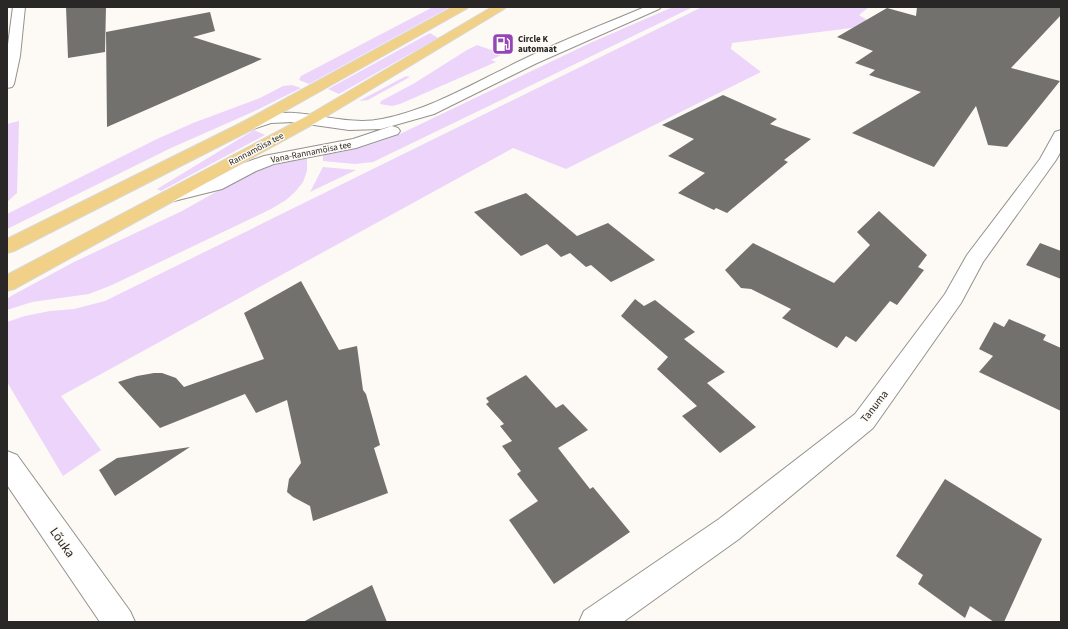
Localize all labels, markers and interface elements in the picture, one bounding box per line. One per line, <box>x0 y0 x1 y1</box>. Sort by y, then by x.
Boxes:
fuel station icon: Circle K automaat <box>490 31 516 57</box>
place label: Circle K automaat <box>518 33 557 56</box>
street label: Rannamõisa tee <box>226 129 286 169</box>
street label: Vana-Rannamõisa tee <box>270 138 353 167</box>
street label: Tanuma <box>857 387 892 426</box>
street label: Lõuka <box>45 524 79 561</box>

